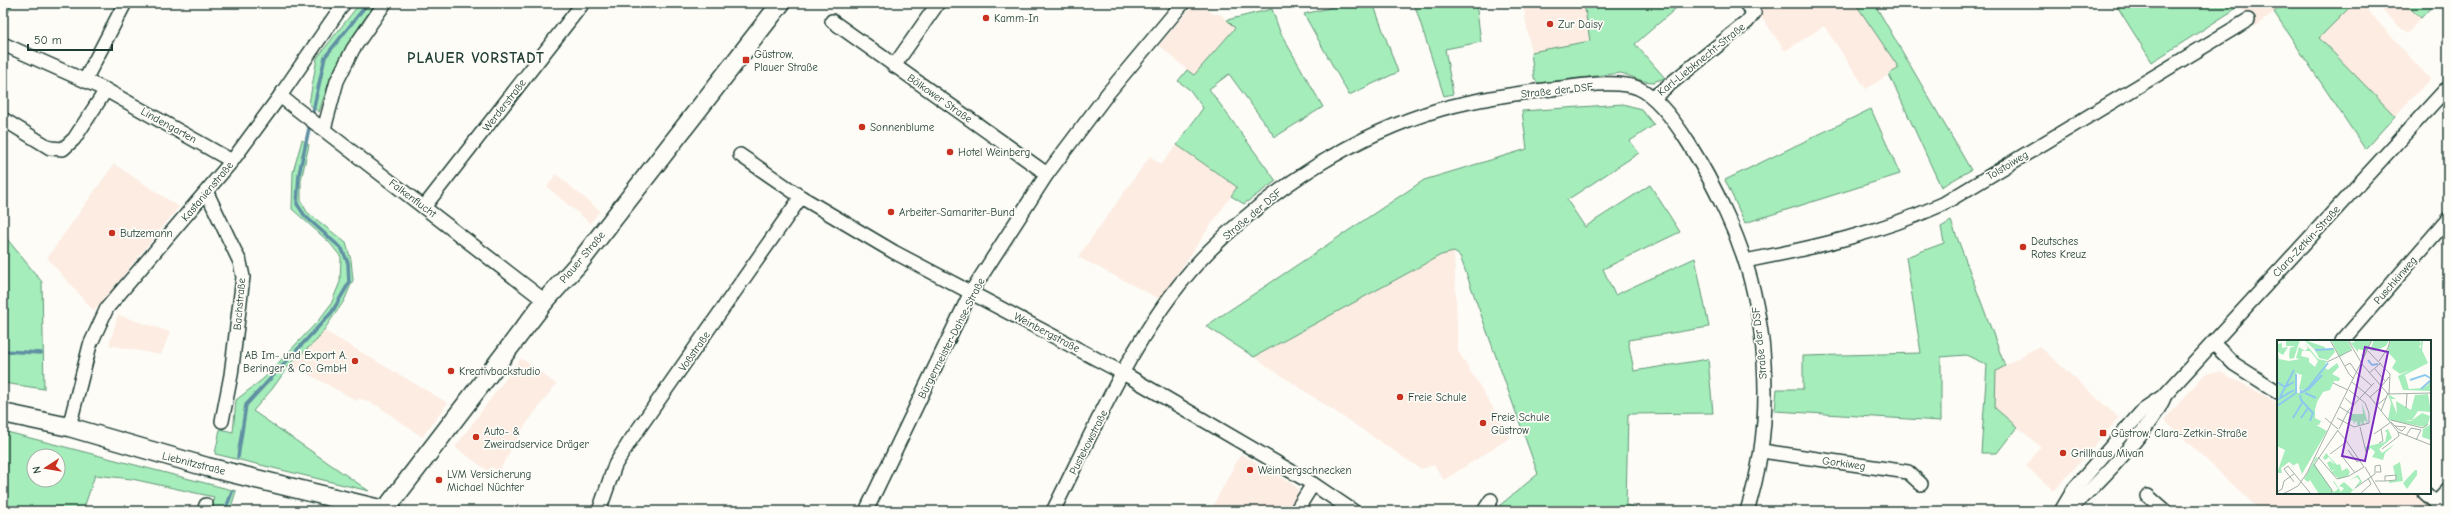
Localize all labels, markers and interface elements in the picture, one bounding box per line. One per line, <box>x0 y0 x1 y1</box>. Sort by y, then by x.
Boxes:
place label: Kamm-In <box>994 12 1039 25</box>
marker: Kamm-In <box>981 13 991 23</box>
place label: Zur Daisy <box>1558 18 1603 31</box>
marker: Zur Daisy <box>1545 19 1555 29</box>
street label: Karl-Liebknecht-Straße <box>1655 20 1748 99</box>
scale bar <box>28 26 112 52</box>
text: 50 m <box>34 33 62 47</box>
place label: Güstrow, Plauer Straße <box>754 48 818 74</box>
district label: PLAUER VORSTADT <box>407 49 545 67</box>
marker: Güstrow, Plauer Straße <box>741 55 751 65</box>
street label: Bölkower Straße <box>905 71 975 126</box>
street label: Werderstraße <box>480 76 529 134</box>
street label: Straße der DSF <box>1520 80 1595 101</box>
street label: Lindengarten <box>139 105 199 146</box>
place label: Sonnenblume <box>870 121 935 134</box>
marker: Sonnenblume <box>857 122 867 132</box>
place label: Hotel Weinberg <box>958 146 1030 159</box>
marker: Hotel Weinberg <box>945 147 955 157</box>
street label: Tolstoiweg <box>1984 148 2030 183</box>
street label: Kastanienstraße <box>179 158 236 224</box>
street label: Falkenflucht <box>386 176 440 221</box>
street label: Straße der DSF <box>1220 186 1285 243</box>
street label: Clara-Zetkin-Straße <box>2270 203 2343 280</box>
place label: Arbeiter-Samariter-Bund <box>899 206 1015 219</box>
marker: Arbeiter-Samariter-Bund <box>886 207 896 217</box>
place label: Butzemann <box>120 227 173 240</box>
marker: Butzemann <box>107 228 117 238</box>
street label: Plauer Straße <box>557 228 608 286</box>
place label: Deutsches Rotes Kreuz <box>2031 235 2086 261</box>
marker: Deutsches Rotes Kreuz <box>2018 242 2028 252</box>
street label: Puschkinweg <box>2371 254 2420 307</box>
street label: Bürgermeister-Dahse-Straße <box>915 275 988 401</box>
street label: Bachstraße <box>231 277 248 331</box>
street label: Straße der DSF <box>1749 305 1770 380</box>
street label: Weinbergstraße <box>1011 310 1082 356</box>
street label: Voßstraße <box>676 328 713 374</box>
inset map <box>2277 340 2431 494</box>
place label: AB Im- und Export A. Beringer & Co. GmbH <box>243 349 347 375</box>
marker: AB Im- und Export A. Beringer & Co. GmbH <box>350 356 360 366</box>
place label: Kreativbackstudio <box>459 365 541 378</box>
marker: Kreativbackstudio <box>446 366 456 376</box>
place label: Freie Schule <box>1408 391 1467 404</box>
marker: Freie Schule <box>1395 392 1405 402</box>
street label: Pustekowstraße <box>1067 407 1111 477</box>
place label: Freie Schule Güstrow <box>1491 411 1550 437</box>
marker: Freie Schule Güstrow <box>1478 418 1488 428</box>
place label: Auto- & Zweiradservice Dräger <box>484 425 589 451</box>
place label: Güstrow, Clara-Zetkin-Straße <box>2111 427 2248 440</box>
marker: Güstrow, Clara-Zetkin-Straße <box>2098 428 2108 438</box>
marker: Auto- & Zweiradservice Dräger <box>471 432 481 442</box>
place label: Grillhaus Mivan <box>2071 447 2144 460</box>
north arrow <box>26 448 66 488</box>
marker: Grillhaus Mivan <box>2058 448 2068 458</box>
street label: Liebnitzstraße <box>161 449 227 478</box>
street label: Gorkiweg <box>1821 454 1866 473</box>
place label: Weinbergschnecken <box>1258 464 1351 477</box>
text: N <box>30 465 44 475</box>
marker: Weinbergschnecken <box>1245 465 1255 475</box>
place label: LVM Versicherung Michael Nüchter <box>447 468 531 494</box>
marker: LVM Versicherung Michael Nüchter <box>434 475 444 485</box>

